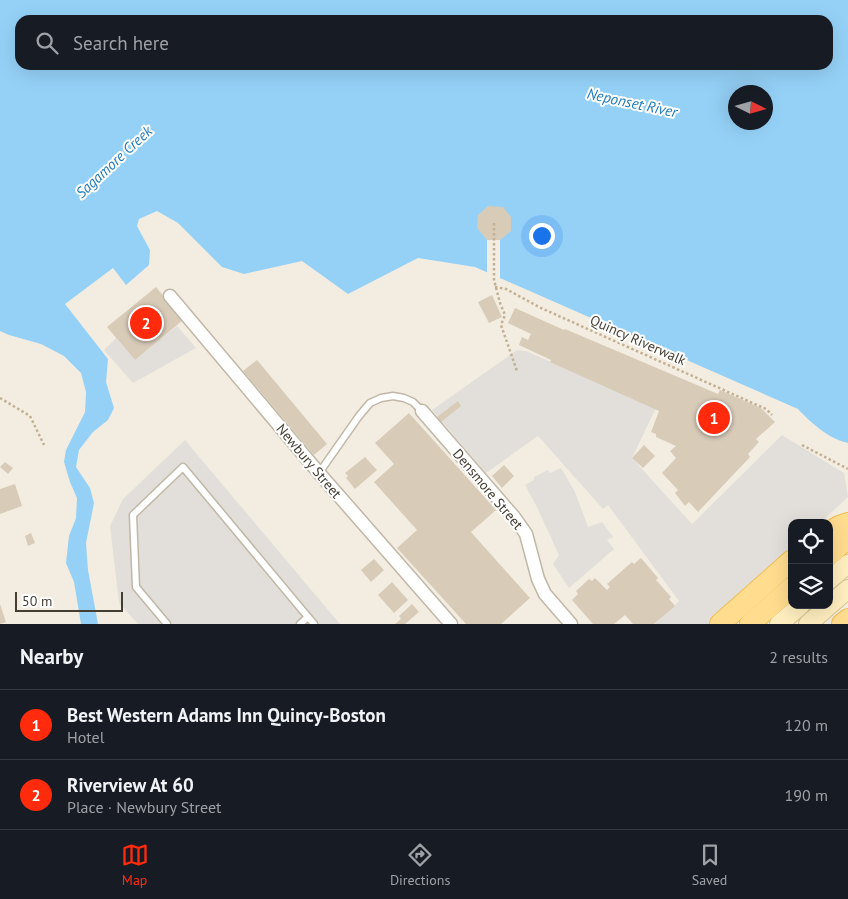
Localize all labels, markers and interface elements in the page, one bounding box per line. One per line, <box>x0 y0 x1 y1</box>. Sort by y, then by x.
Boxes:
search box <box>15 15 833 70</box>
icon: search <box>33 29 61 57</box>
text: Search here <box>73 31 169 55</box>
water label: Neponset River <box>585 84 680 122</box>
north arrow <box>728 85 773 130</box>
water label: Sagamore Creek <box>71 120 157 202</box>
your location <box>529 223 555 249</box>
pin: 2 <box>130 304 162 342</box>
street label: Quincy Riverwalk <box>587 311 689 369</box>
pin: 1 <box>698 399 730 437</box>
street label: Newbury Street <box>273 420 346 502</box>
street label: Densmore Street <box>449 445 527 533</box>
map controls <box>788 519 833 609</box>
button: locate <box>788 519 833 564</box>
button: layers <box>788 564 833 609</box>
scale bar <box>15 589 122 612</box>
text: 50 m <box>22 592 52 610</box>
text: Nearby <box>20 643 83 670</box>
text: 2 results <box>769 647 828 667</box>
text: Best Western Adams Inn Quincy-Boston <box>67 703 386 727</box>
text: 1 <box>31 715 41 735</box>
text: 120 m <box>785 715 828 735</box>
text: Hotel <box>67 727 104 747</box>
text: Riverview At 60 <box>67 773 194 797</box>
text: 2 <box>31 785 41 805</box>
text: 190 m <box>785 785 828 805</box>
text: Place · Newbury Street <box>67 797 222 817</box>
tab: Map <box>121 841 149 889</box>
tab: Directions <box>390 841 450 889</box>
tab: Saved <box>692 841 727 889</box>

